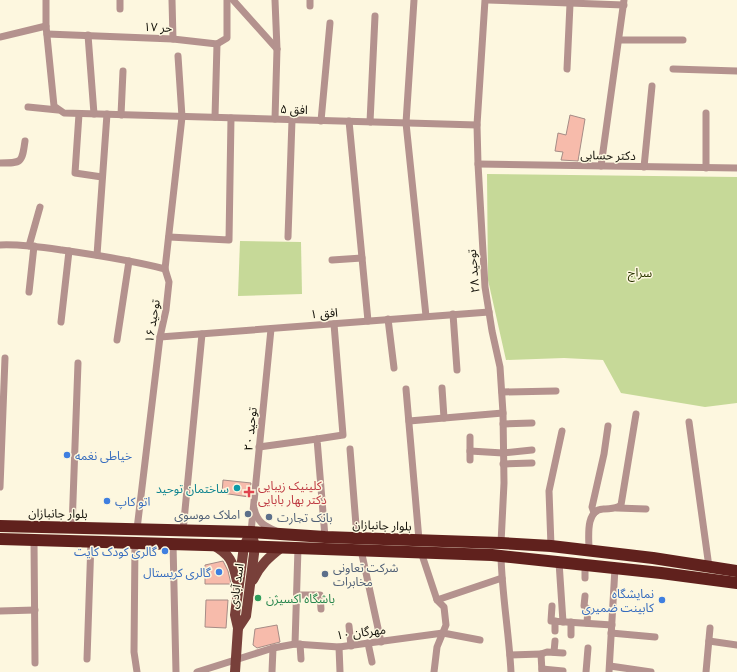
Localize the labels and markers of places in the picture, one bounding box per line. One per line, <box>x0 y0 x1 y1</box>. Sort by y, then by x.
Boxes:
place label: خیاطی نغمه <box>75 448 132 463</box>
marker: خیاطی نغمه <box>62 450 72 460</box>
place label: کلینیک زیبایی دکتر بهار بابایی <box>258 478 327 507</box>
place label: ساختمان توحید <box>156 481 229 496</box>
marker: ساختمان توحید <box>232 483 242 493</box>
marker: کلینیک زیبایی دکتر بهار بابایی <box>243 486 255 498</box>
place label: اتو کاپ <box>115 494 150 510</box>
marker: اتو کاپ <box>102 496 112 506</box>
place label: املاک موسوی <box>174 507 240 522</box>
marker: املاک موسوی <box>243 509 253 519</box>
place label: بانک تجارت <box>277 510 333 525</box>
marker: بانک تجارت <box>264 512 274 522</box>
place label: گالری کودک کایت <box>74 544 158 559</box>
marker: گالری کودک کایت <box>160 546 170 556</box>
place label: شرکت تعاونی مخابرات <box>333 560 398 589</box>
place label: گالری کریستال <box>143 565 212 580</box>
marker: گالری کریستال <box>214 567 224 577</box>
marker: شرکت تعاونی مخابرات <box>320 569 330 579</box>
place label: نمایشگاه کابینت ضمیری <box>582 586 655 615</box>
place label: باشگاه اکسیژن <box>266 591 335 606</box>
marker: باشگاه اکسیژن <box>253 593 263 603</box>
marker: نمایشگاه کابینت ضمیری <box>657 595 667 605</box>

